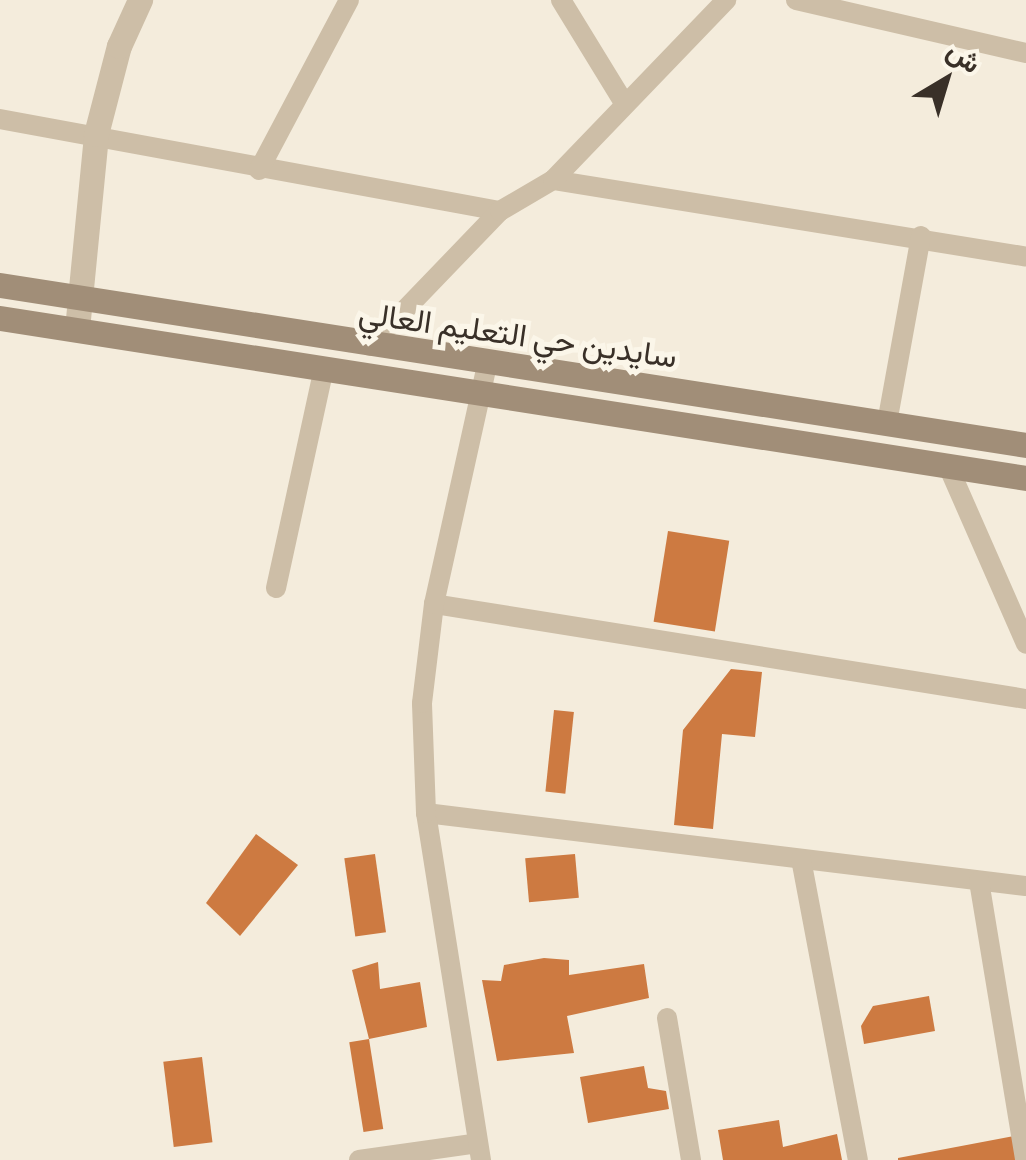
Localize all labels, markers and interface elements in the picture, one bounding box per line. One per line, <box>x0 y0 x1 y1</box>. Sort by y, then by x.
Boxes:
north arrow <box>896 30 996 130</box>
text: ش <box>942 33 988 79</box>
street label: سايدين حي التعليم العالي <box>357 293 679 375</box>

